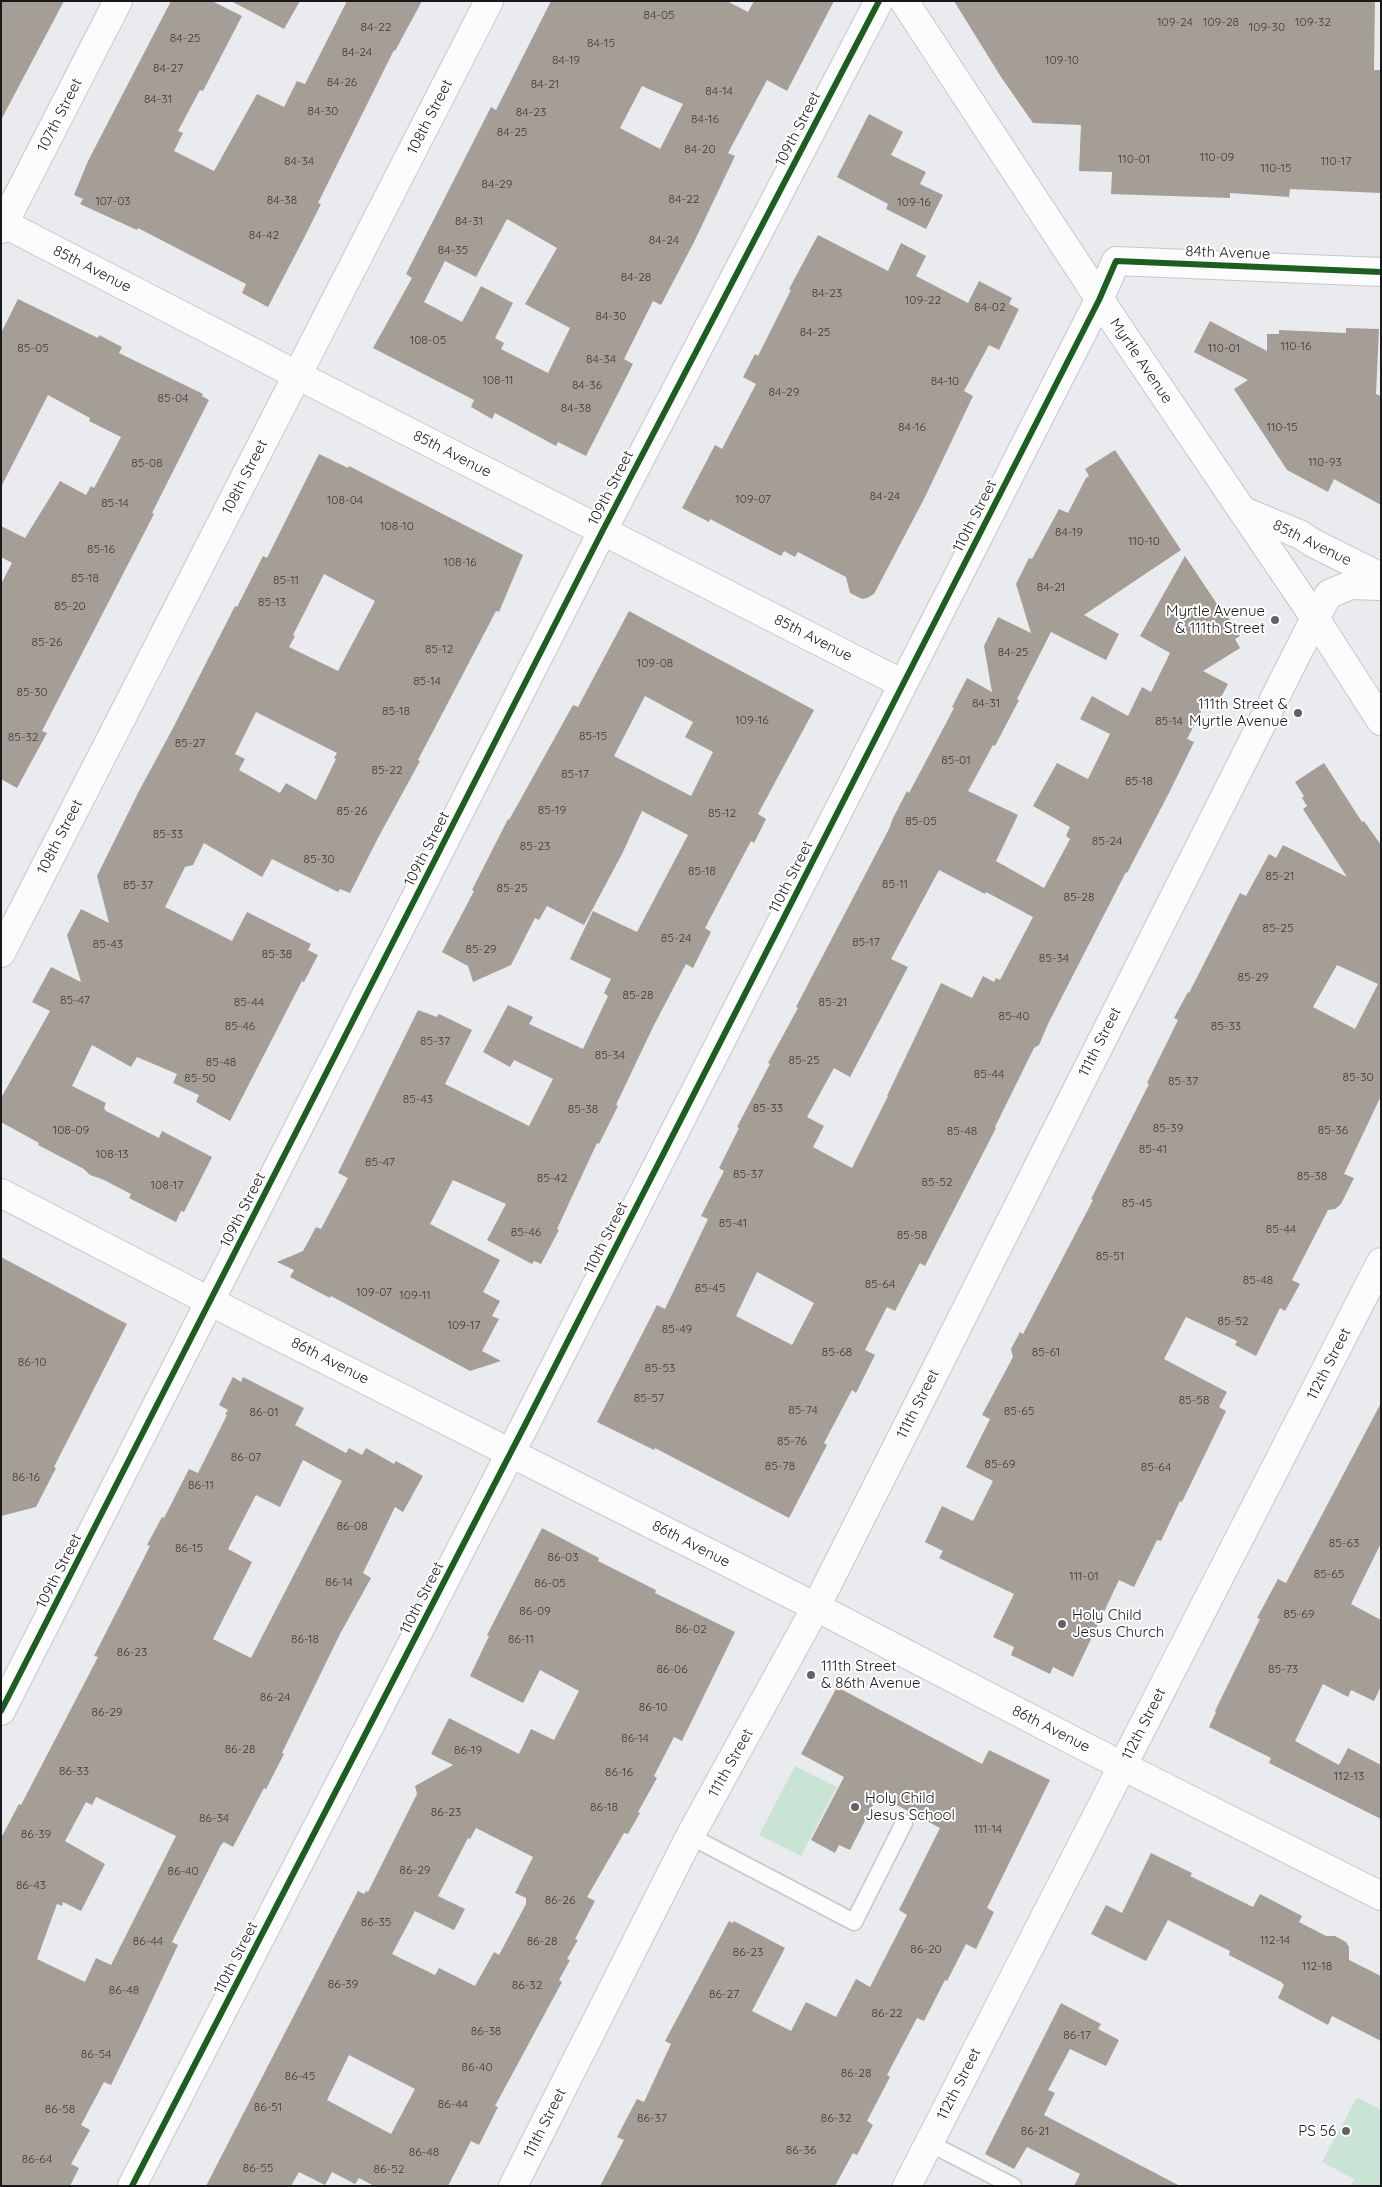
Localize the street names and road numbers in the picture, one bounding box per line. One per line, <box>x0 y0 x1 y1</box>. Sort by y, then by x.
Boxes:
street label: 107th Street <box>34 75 86 155</box>
street label: 108th Street <box>404 77 456 157</box>
street label: 109th Street <box>771 89 825 169</box>
street label: 85th Avenue <box>50 242 134 296</box>
street label: 84th Avenue <box>1185 243 1271 263</box>
street label: Myrtle Avenue <box>1106 315 1176 407</box>
street label: 85th Avenue <box>410 427 494 481</box>
street label: 108th Street <box>219 437 271 517</box>
street label: 109th Street <box>584 448 638 528</box>
street label: 110th Street <box>949 477 1001 555</box>
street label: 85th Avenue <box>1270 516 1354 570</box>
street label: 85th Avenue <box>771 611 855 665</box>
street label: 108th Street <box>34 797 86 877</box>
street label: 109th Street <box>400 809 454 889</box>
street label: 110th Street <box>765 838 817 916</box>
street label: 111th Street <box>1075 1004 1125 1080</box>
street label: 109th Street <box>216 1170 270 1250</box>
street label: 110th Street <box>580 1199 632 1277</box>
street label: 112th Street <box>1303 1325 1355 1403</box>
street label: 86th Avenue <box>288 1334 372 1388</box>
street label: 111th Street <box>893 1366 943 1442</box>
street label: 86th Avenue <box>649 1517 733 1571</box>
street label: 109th Street <box>32 1531 86 1611</box>
street label: 110th Street <box>396 1559 448 1637</box>
street label: 112th Street <box>1118 1685 1170 1763</box>
street label: 86th Avenue <box>1009 1702 1093 1756</box>
street label: 111th Street <box>705 1726 757 1800</box>
street label: 110th Street <box>210 1919 262 1997</box>
street label: 112th Street <box>933 2045 985 2123</box>
street label: 111th Street <box>520 2085 570 2161</box>

